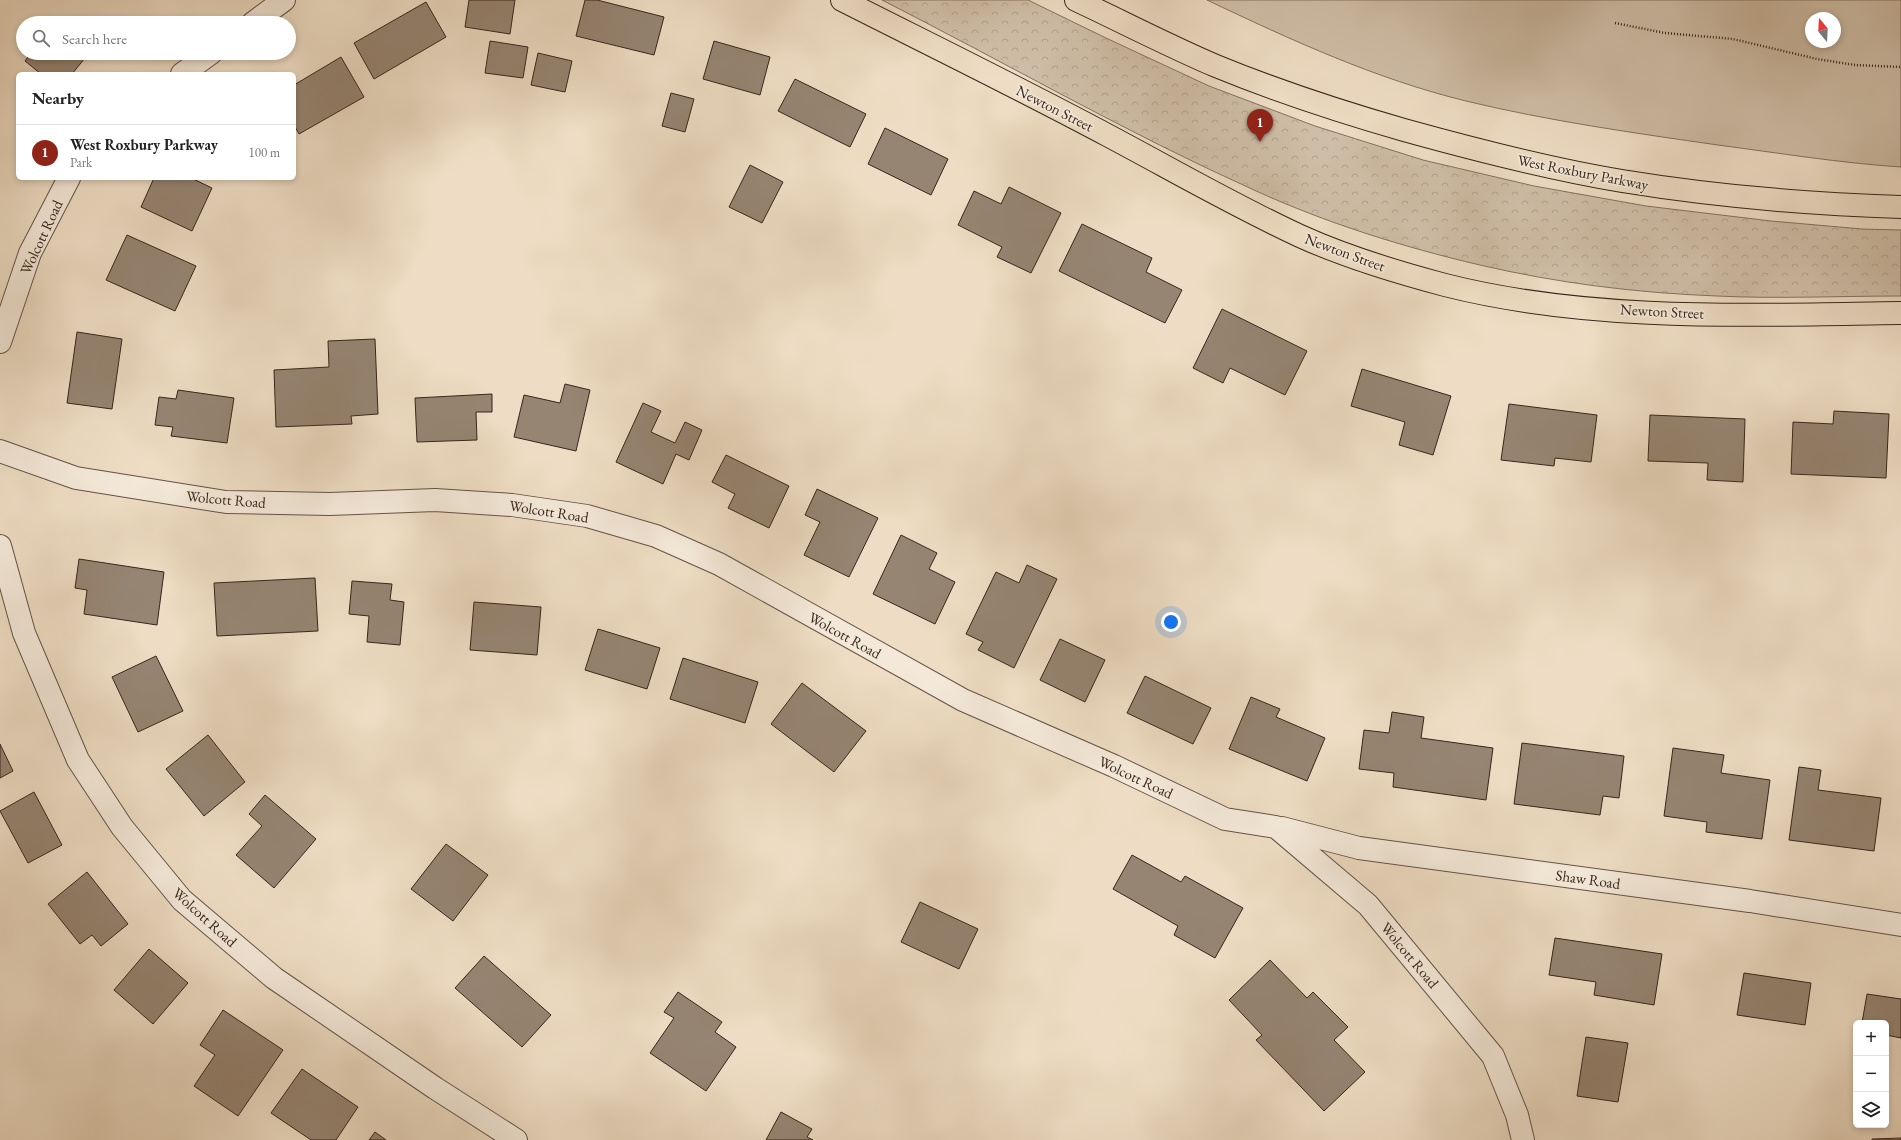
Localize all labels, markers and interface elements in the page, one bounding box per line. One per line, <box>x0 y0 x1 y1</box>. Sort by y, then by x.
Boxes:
north arrow <box>1805 12 1841 48</box>
search box <box>16 16 296 60</box>
icon: search <box>30 27 52 49</box>
text: Search here <box>62 29 127 48</box>
street label: Newton Street <box>1013 80 1097 136</box>
text: Nearby <box>32 87 84 109</box>
pin: 1 <box>1247 109 1273 142</box>
text: West Roxbury Parkway <box>70 135 218 154</box>
text: 1 <box>42 144 48 161</box>
text: 100 m <box>249 144 280 161</box>
street label: West Roxbury Parkway <box>1516 150 1650 194</box>
text: Park <box>70 154 92 171</box>
street label: Wolcott Road <box>15 196 67 277</box>
street label: Newton Street <box>1302 229 1388 275</box>
street label: Newton Street <box>1620 299 1705 323</box>
street label: Wolcott Road <box>185 486 267 512</box>
street label: Wolcott Road <box>508 495 590 527</box>
street label: Wolcott Road <box>805 607 885 663</box>
your location <box>1161 612 1181 632</box>
street label: Wolcott Road <box>1096 751 1177 803</box>
street label: Shaw Road <box>1554 865 1622 893</box>
street label: Wolcott Road <box>169 883 241 951</box>
street label: Wolcott Road <box>1377 918 1443 992</box>
map controls <box>1853 1020 1889 1128</box>
button: + <box>1853 1020 1889 1056</box>
button: − <box>1853 1056 1889 1092</box>
button: layers <box>1853 1092 1889 1128</box>

